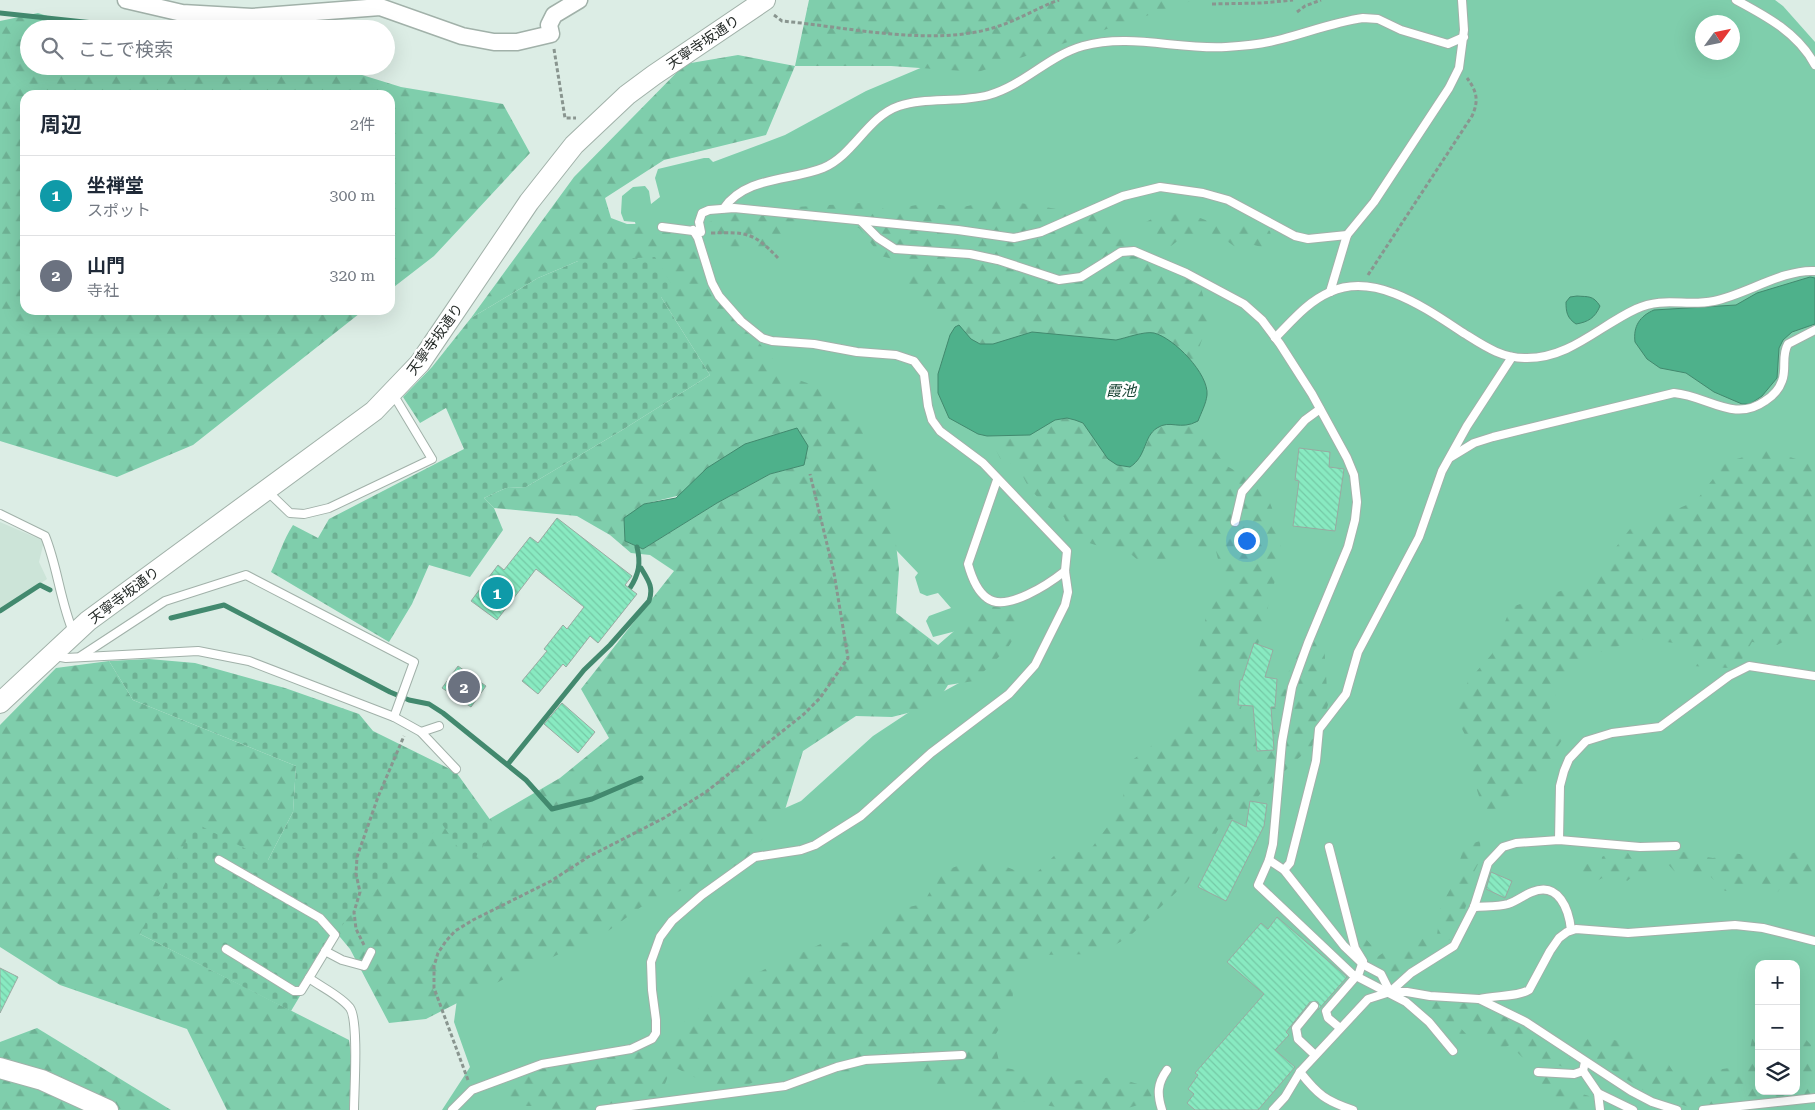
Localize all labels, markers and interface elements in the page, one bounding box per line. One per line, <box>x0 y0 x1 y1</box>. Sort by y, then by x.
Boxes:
street label: 天寧寺坂通り <box>664 12 742 72</box>
north arrow <box>1695 15 1740 60</box>
search box <box>20 20 395 75</box>
icon: search <box>38 34 66 62</box>
text: ここで検索 <box>78 38 173 61</box>
text: 周辺 <box>40 113 82 137</box>
text: 2件 <box>350 115 375 134</box>
text: 坐禅堂 <box>87 174 144 197</box>
text: 1 <box>52 186 60 205</box>
text: 300 m <box>329 186 375 205</box>
text: スポット <box>87 201 151 220</box>
text: 山門 <box>87 254 125 277</box>
text: 2 <box>52 266 60 285</box>
text: 320 m <box>329 266 375 285</box>
text: 寺社 <box>87 281 119 300</box>
street label: 天寧寺坂通り <box>404 300 466 378</box>
water label: 霞池 <box>1106 382 1138 400</box>
your location <box>1234 528 1260 554</box>
street label: 天寧寺坂通り <box>86 563 162 627</box>
pin: 1 <box>481 574 513 612</box>
pin: 2 <box>448 668 480 706</box>
map controls <box>1755 960 1800 1095</box>
button: + <box>1755 960 1800 1005</box>
button: − <box>1755 1005 1800 1050</box>
button: layers <box>1755 1050 1800 1095</box>

